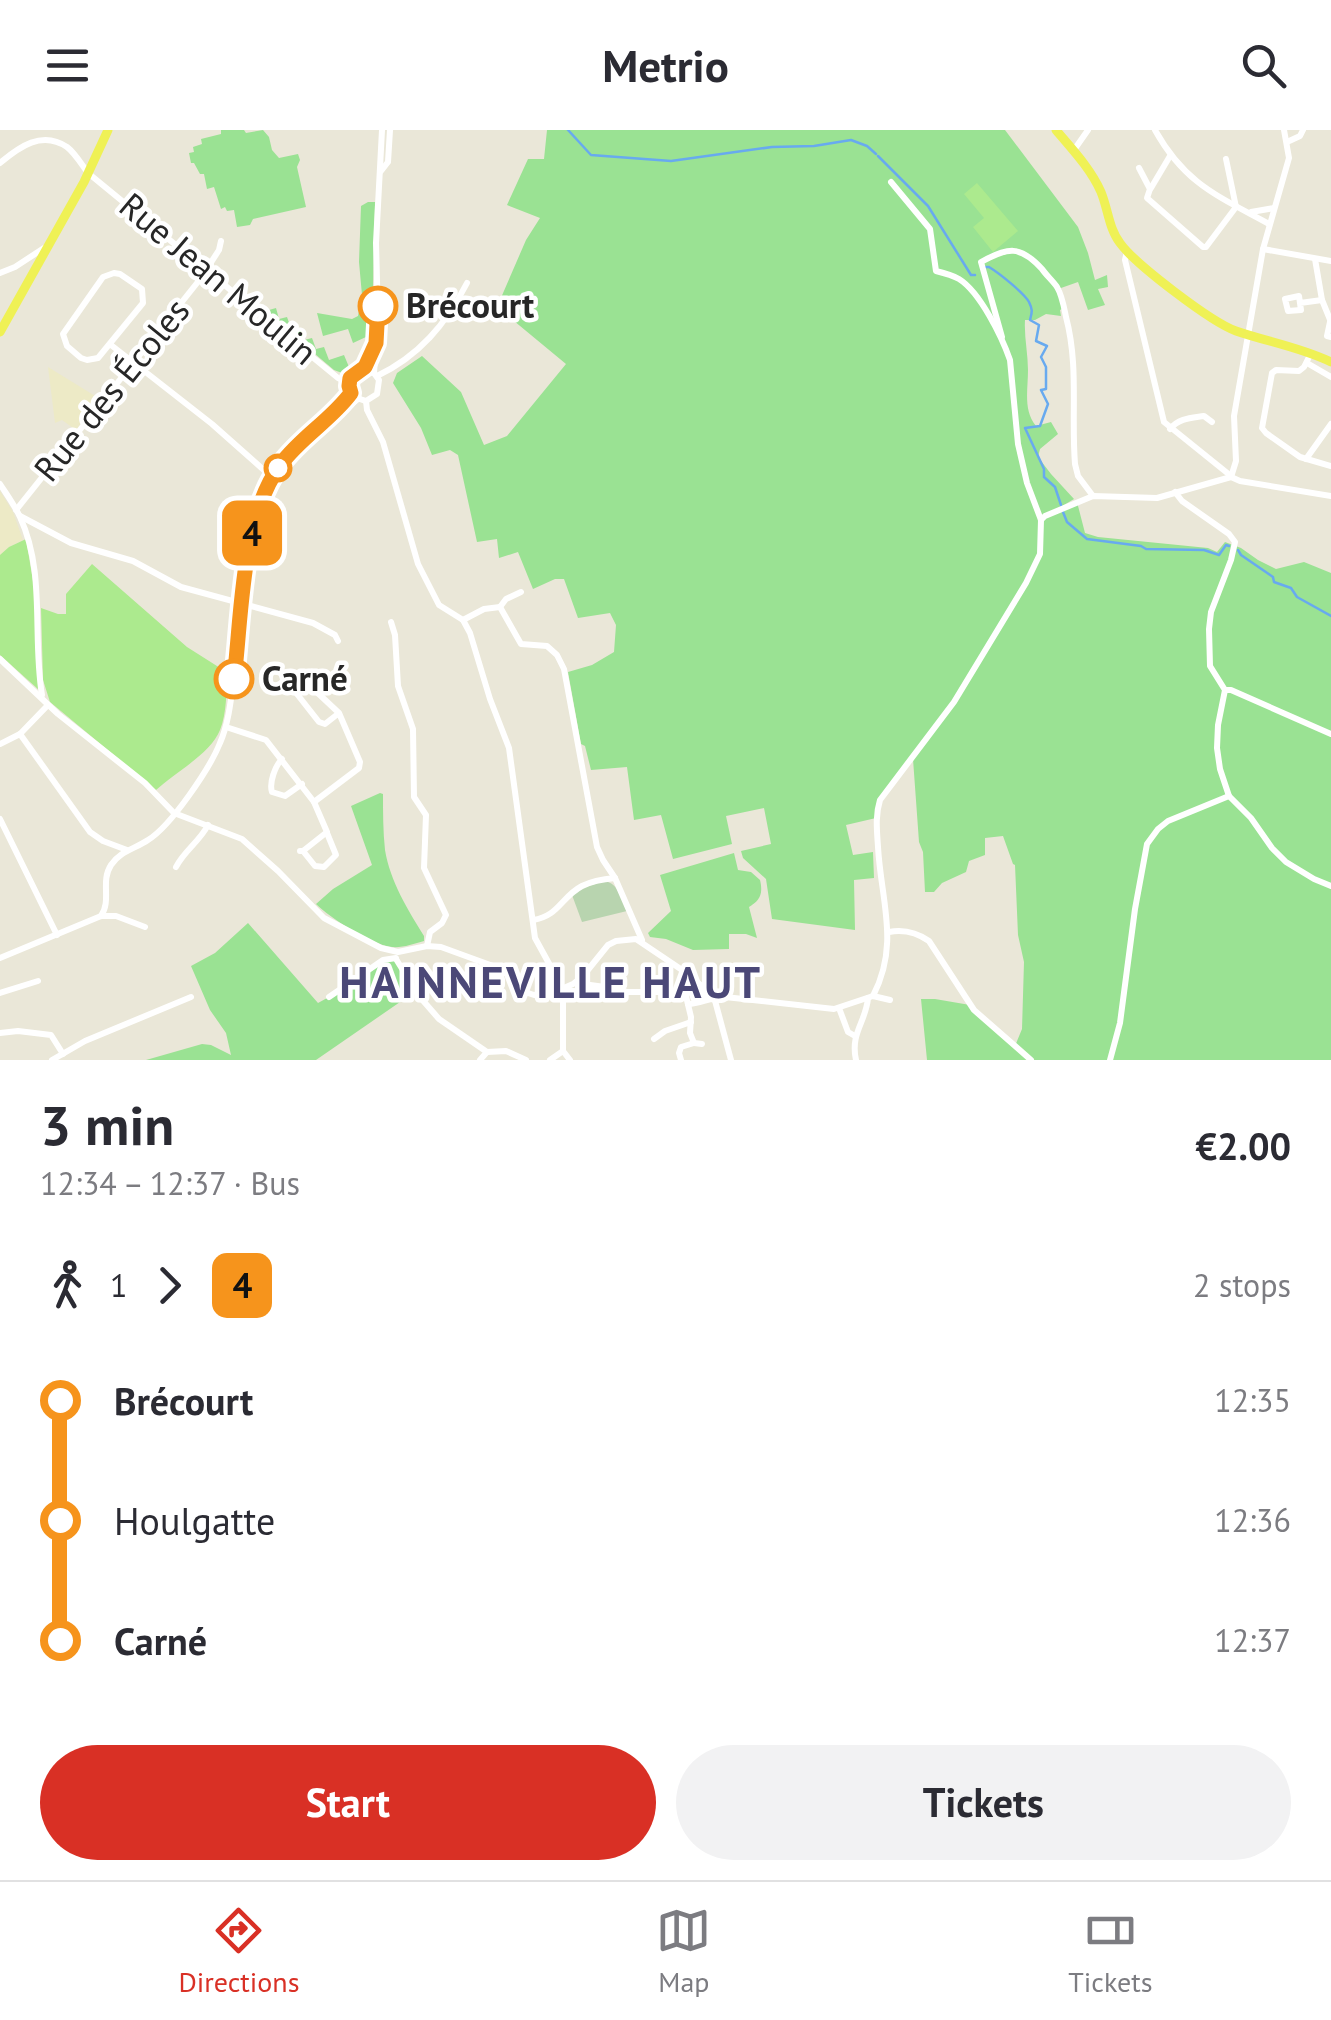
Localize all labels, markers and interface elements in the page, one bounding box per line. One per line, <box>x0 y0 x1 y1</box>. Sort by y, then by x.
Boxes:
text: Metrio <box>602 36 729 94</box>
icon: menu <box>40 38 95 93</box>
icon: search <box>1236 38 1291 93</box>
street label: Rue Jean Moulin <box>110 182 327 374</box>
place label: Brécourt <box>406 282 535 328</box>
marker: Brécourt <box>359 287 397 325</box>
street label: Rue des Écoles <box>23 288 199 490</box>
unlabelled marker <box>265 455 291 481</box>
line badge: 4 <box>220 500 284 566</box>
text: 4 <box>242 510 262 556</box>
place label: Carné <box>262 655 348 701</box>
marker: Carné <box>215 660 253 698</box>
district label: HAINNEVILLE HAUT <box>339 952 763 1010</box>
text: 3 min <box>40 1089 174 1160</box>
text: €2.00 <box>1195 1121 1291 1170</box>
text: 12:34 – 12:37 · Bus <box>40 1162 300 1204</box>
icon: walk <box>40 1258 95 1313</box>
icon: forward <box>142 1258 197 1313</box>
text: 4 <box>232 1262 252 1308</box>
text: 1 <box>110 1264 127 1306</box>
text: 2 stops <box>1193 1264 1291 1306</box>
text: Brécourt <box>114 1376 253 1425</box>
text: 12:35 <box>1214 1379 1291 1421</box>
text: Houlgatte <box>114 1496 275 1545</box>
text: 12:36 <box>1214 1499 1291 1541</box>
text: Carné <box>114 1616 207 1665</box>
text: 12:37 <box>1214 1619 1291 1661</box>
button: Start <box>40 1745 656 1860</box>
button: Tickets <box>676 1745 1291 1860</box>
tab: Directions <box>178 1903 299 2000</box>
tab: Map <box>656 1903 711 2000</box>
tab: Tickets <box>1068 1903 1153 2000</box>

